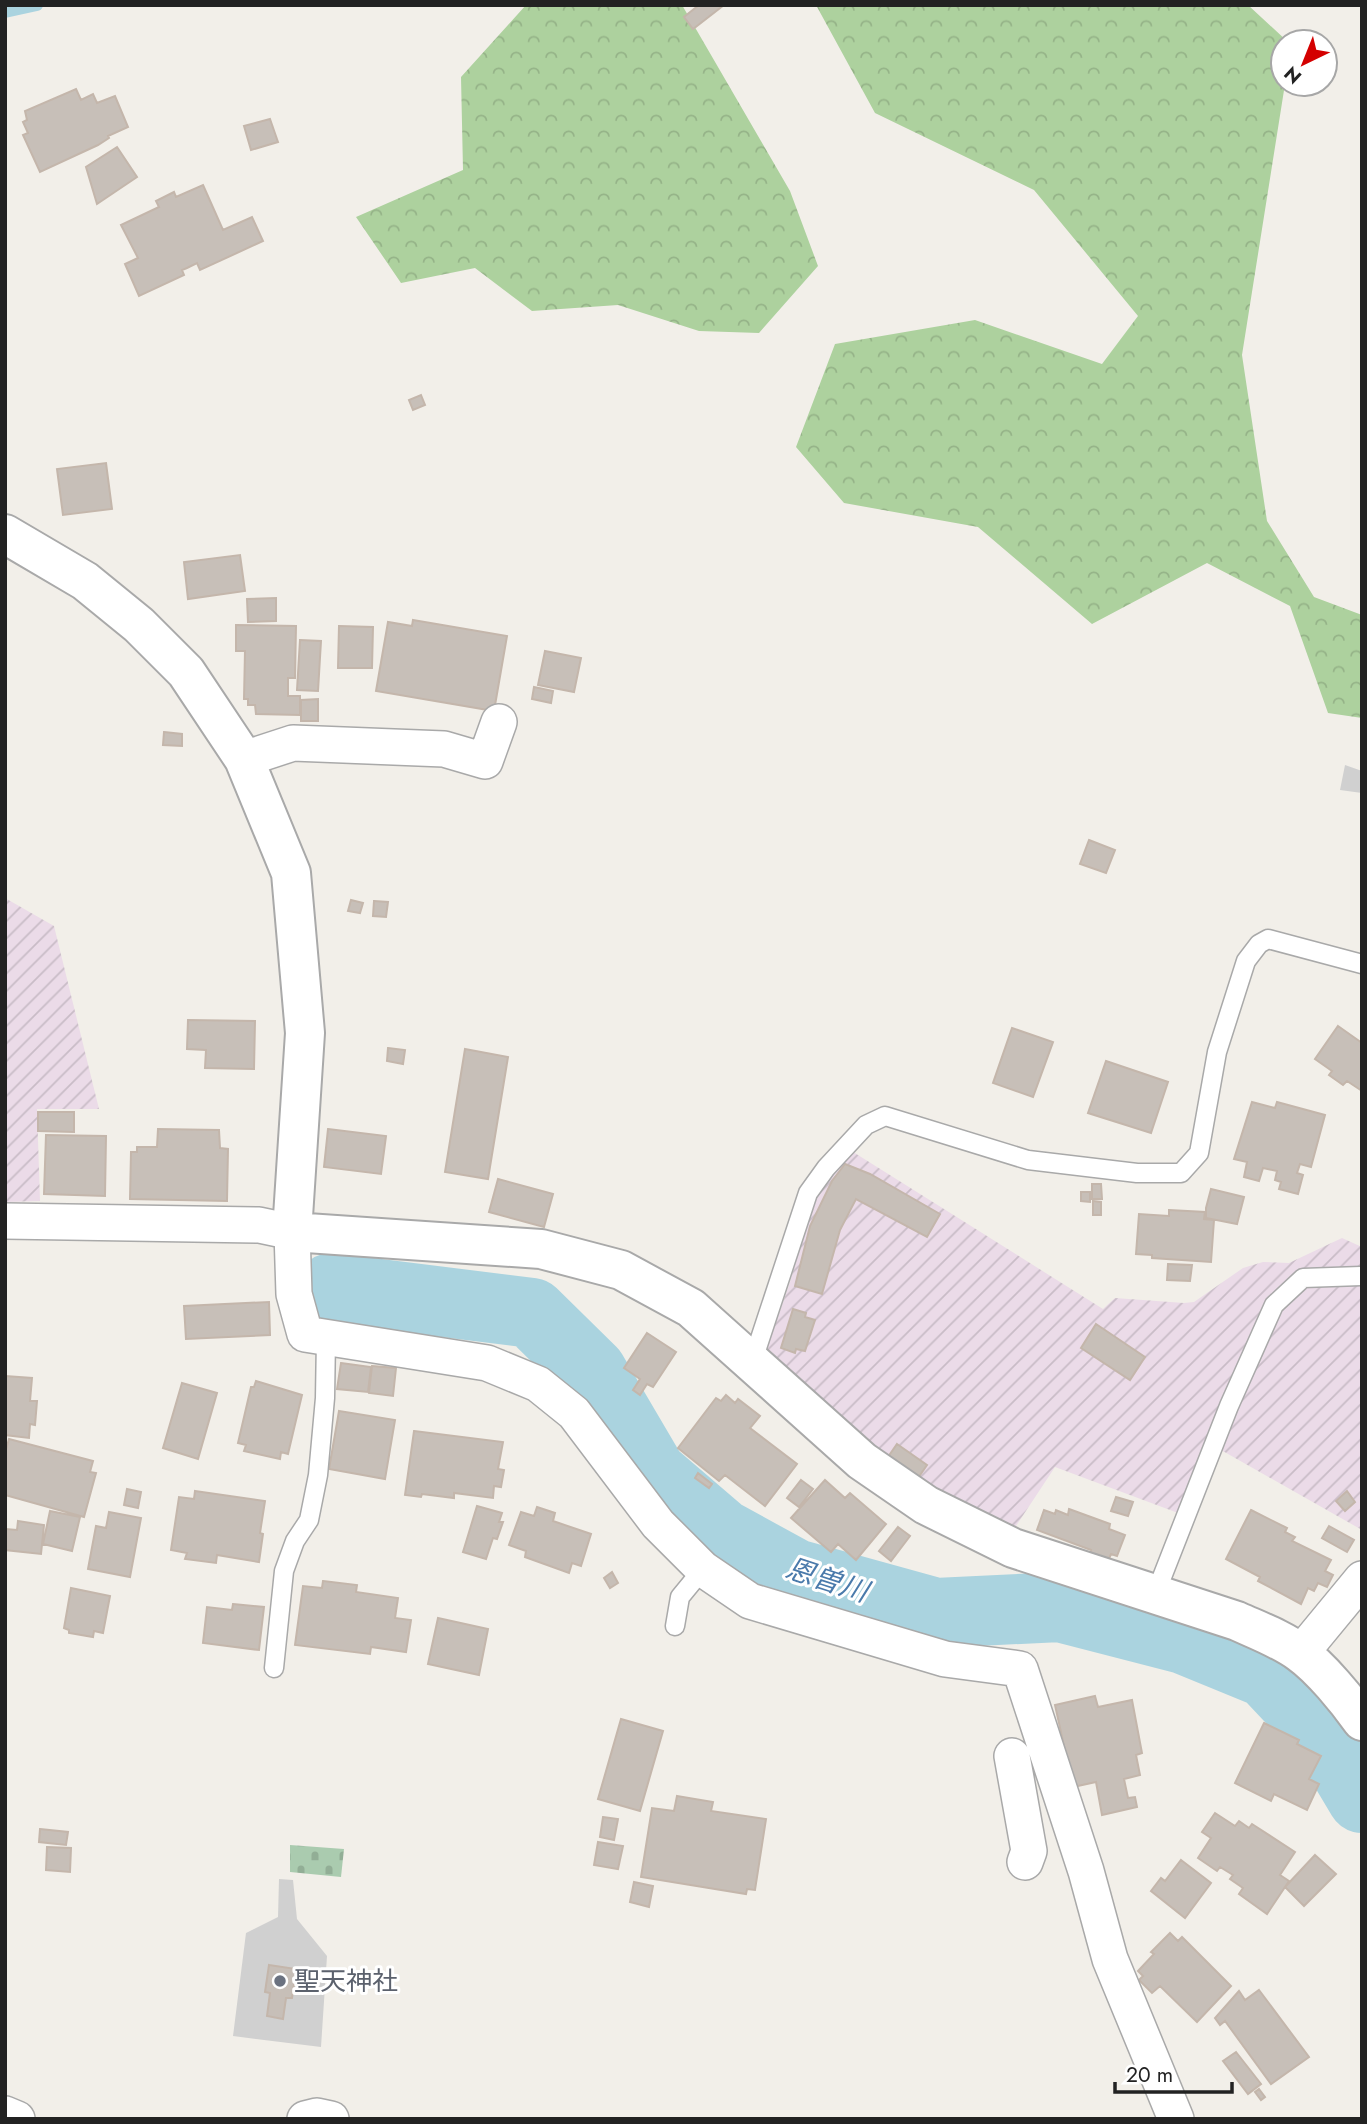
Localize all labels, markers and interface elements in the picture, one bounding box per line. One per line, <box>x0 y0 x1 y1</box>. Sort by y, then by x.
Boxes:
north arrow <box>1269 28 1339 98</box>
text: N <box>1278 60 1307 90</box>
water label: 恩曽川 <box>781 1548 876 1613</box>
place label: 聖天神社 <box>294 1962 398 2000</box>
marker: 聖天神社 <box>272 1973 288 1989</box>
scale bar <box>1115 2050 1232 2094</box>
text: 20 m <box>1126 2060 1173 2090</box>

